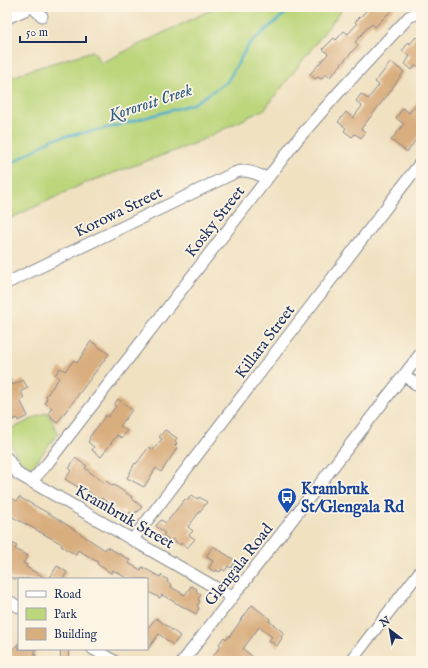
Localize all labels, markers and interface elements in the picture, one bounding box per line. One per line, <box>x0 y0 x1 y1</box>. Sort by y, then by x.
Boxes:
scale bar <box>20 18 86 44</box>
text: 50 m <box>26 25 48 40</box>
water label: Kororoit Creek <box>105 80 195 127</box>
street label: Kosky Street <box>181 182 250 262</box>
street label: Korowa Street <box>72 183 166 243</box>
street label: Killara Street <box>231 301 300 383</box>
place label: Krambruk St/Glengala Rd <box>301 480 405 518</box>
street label: Krambruk Street <box>71 481 178 554</box>
bus stop icon: Krambruk St/Glengala Rd <box>276 486 298 514</box>
street label: Glengala Road <box>201 520 278 611</box>
legend <box>18 578 148 650</box>
text: Road <box>54 587 82 602</box>
text: Park <box>54 607 77 622</box>
north arrow <box>370 610 410 650</box>
text: N <box>377 614 393 631</box>
text: Building <box>54 627 98 642</box>

